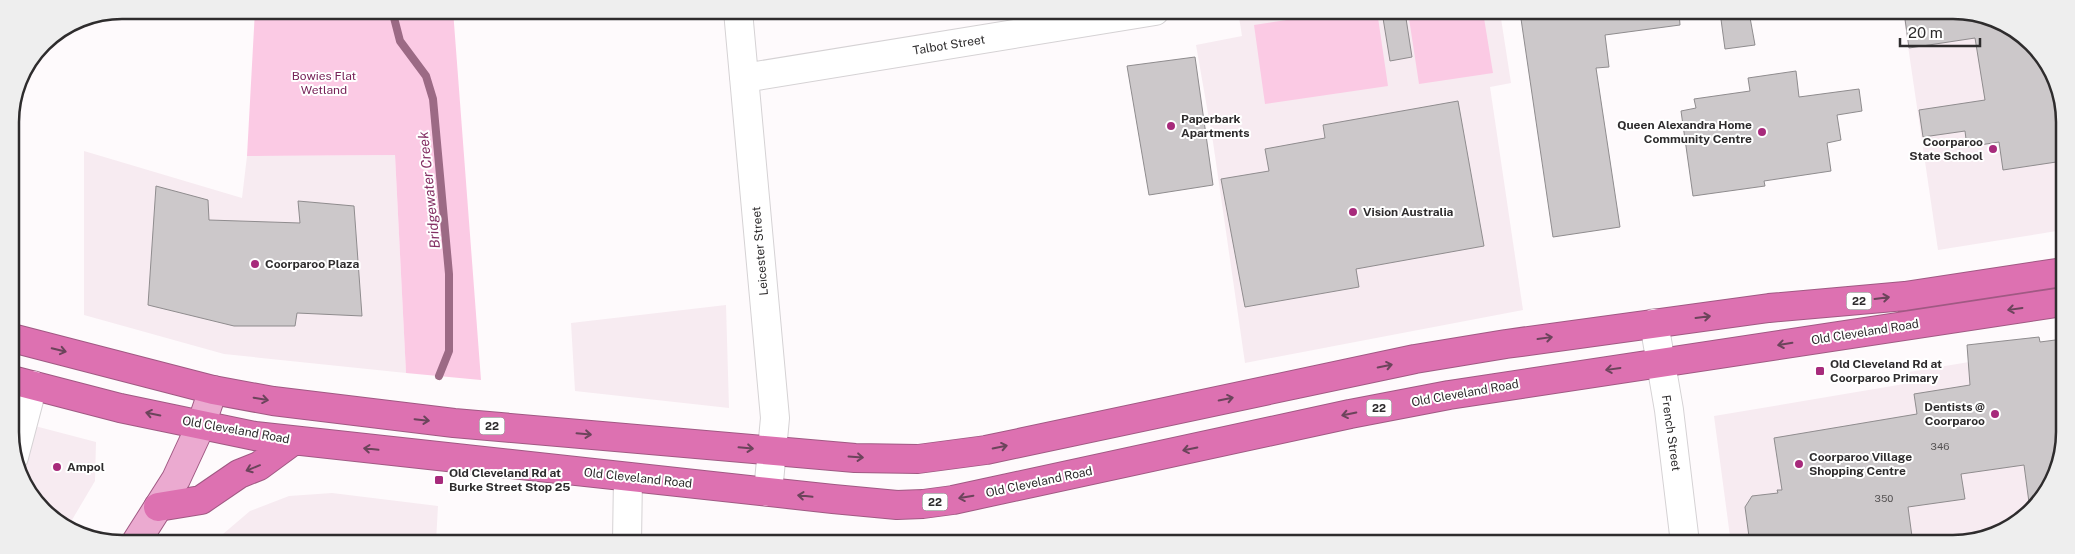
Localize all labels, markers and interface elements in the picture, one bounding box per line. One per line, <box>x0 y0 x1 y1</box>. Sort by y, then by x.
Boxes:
scale bar <box>1900 15 1980 47</box>
text: 20 m <box>1908 24 1943 41</box>
street label: Talbot Street <box>912 32 986 58</box>
park label: Bowies Flat Wetland <box>292 69 357 97</box>
place label: Paperbark Apartments <box>1181 112 1250 140</box>
place label: Queen Alexandra Home Community Centre <box>1617 118 1752 146</box>
marker: Paperbark Apartments <box>1165 120 1177 132</box>
marker: Queen Alexandra Home Community Centre <box>1756 126 1768 138</box>
water label: Bridgewater Creek <box>415 130 443 249</box>
place label: Coorparoo State School <box>1909 135 1983 163</box>
marker: Coorparoo State School <box>1987 143 1999 155</box>
street label: Leicester Street <box>749 205 771 296</box>
place label: Vision Australia <box>1363 205 1454 219</box>
marker: Vision Australia <box>1347 206 1359 218</box>
place label: Coorparoo Plaza <box>265 257 359 271</box>
marker: Coorparoo Plaza <box>249 258 261 270</box>
road number: 22 <box>1846 292 1872 310</box>
one-way arrow <box>1873 293 1889 303</box>
one-way arrow <box>2007 305 2023 315</box>
one-way arrow <box>1694 312 1710 322</box>
street label: Old Cleveland Road <box>1810 317 1920 347</box>
one-way arrow <box>1536 333 1552 343</box>
one-way arrow <box>1777 339 1793 349</box>
one-way arrow <box>50 346 66 356</box>
place label: Old Cleveland Rd at Coorparoo Primary <box>1830 357 1942 385</box>
one-way arrow <box>1376 360 1392 370</box>
one-way arrow <box>1605 364 1621 374</box>
marker: Old Cleveland Rd at Coorparoo Primary <box>1814 365 1826 377</box>
street label: Old Cleveland Road <box>1410 377 1520 409</box>
one-way arrow <box>253 394 269 404</box>
one-way arrow <box>1217 394 1233 403</box>
street label: French Street <box>1659 394 1683 472</box>
road number: 22 <box>1366 399 1392 416</box>
place label: Dentists @ Coorparoo <box>1924 400 1985 428</box>
marker: Dentists @ Coorparoo <box>1989 408 2001 420</box>
one-way arrow <box>146 409 162 418</box>
one-way arrow <box>1342 410 1358 420</box>
street label: Old Cleveland Road <box>181 414 291 446</box>
one-way arrow <box>414 415 430 425</box>
road number: 22 <box>480 418 504 434</box>
one-way arrow <box>576 430 592 439</box>
house number: 346 <box>1931 440 1949 452</box>
one-way arrow <box>991 442 1007 452</box>
one-way arrow <box>737 443 753 453</box>
one-way arrow <box>363 444 379 454</box>
one-way arrow <box>1183 445 1199 454</box>
place label: Coorparoo Village Shopping Centre <box>1809 450 1912 478</box>
one-way arrow <box>848 453 864 462</box>
marker: Coorparoo Village Shopping Centre <box>1793 458 1805 470</box>
place label: Ampol <box>67 460 105 474</box>
marker: Ampol <box>51 461 63 473</box>
one-way arrow <box>246 464 261 474</box>
street label: Old Cleveland Road <box>984 464 1094 500</box>
street label: Old Cleveland Road <box>583 465 693 491</box>
place label: Old Cleveland Rd at Burke Street Stop 25 <box>449 466 570 494</box>
marker: Old Cleveland Rd at Burke Street Stop 25 <box>433 474 445 486</box>
one-way arrow <box>797 491 813 500</box>
house number: 350 <box>1875 492 1893 504</box>
one-way arrow <box>959 493 975 503</box>
road number: 22 <box>922 494 948 511</box>

